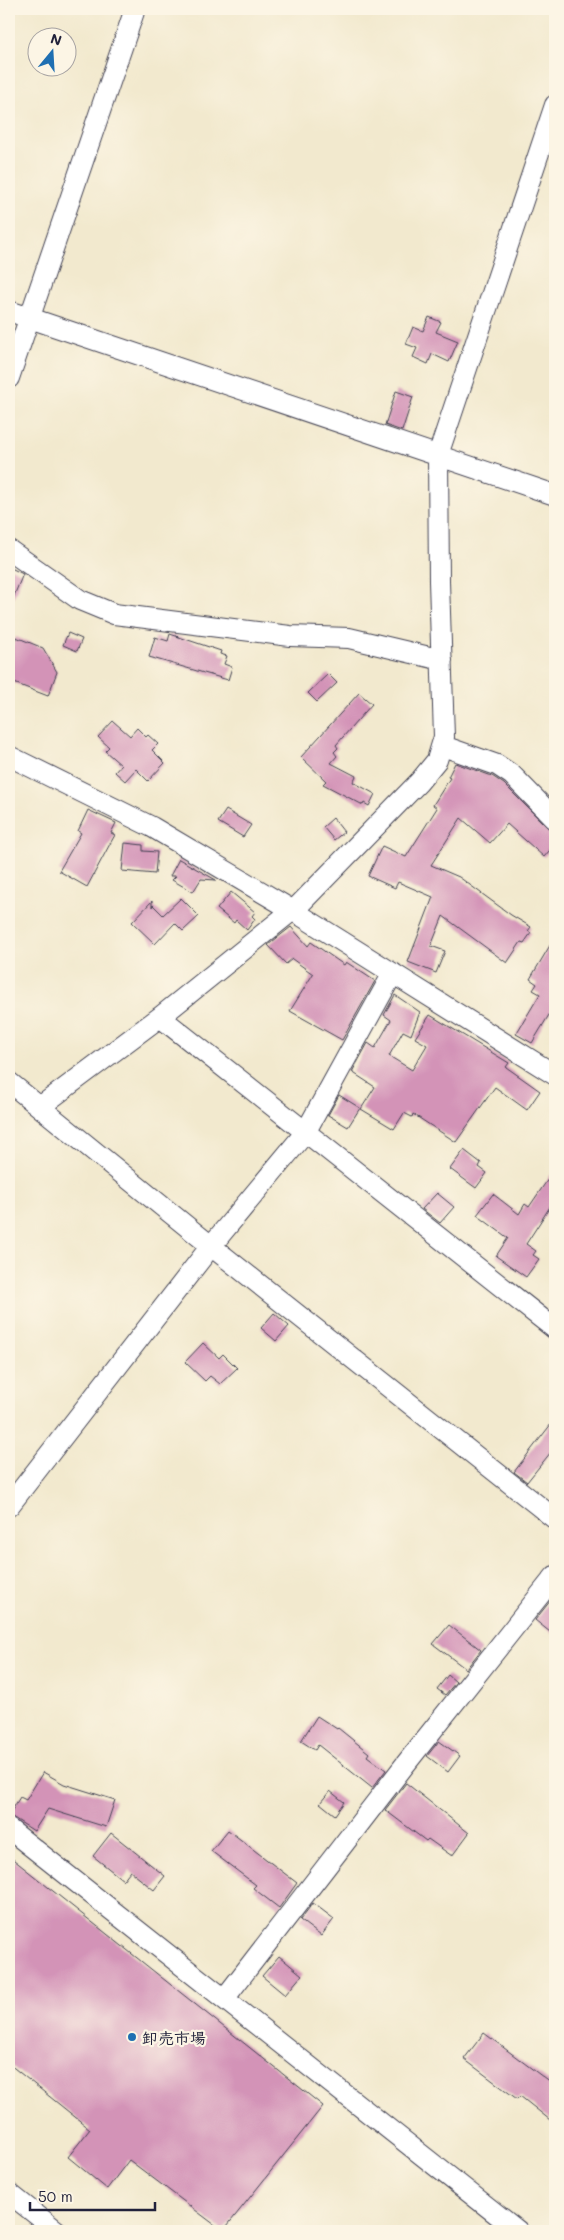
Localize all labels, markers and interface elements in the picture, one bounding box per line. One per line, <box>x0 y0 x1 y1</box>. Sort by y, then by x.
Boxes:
north arrow <box>28 28 78 78</box>
text: N <box>48 28 64 50</box>
place label: 卸売市場 <box>142 2027 206 2048</box>
marker: 卸売市場 <box>126 2031 138 2043</box>
scale bar <box>30 2180 155 2212</box>
text: 50 m <box>38 2186 73 2206</box>

